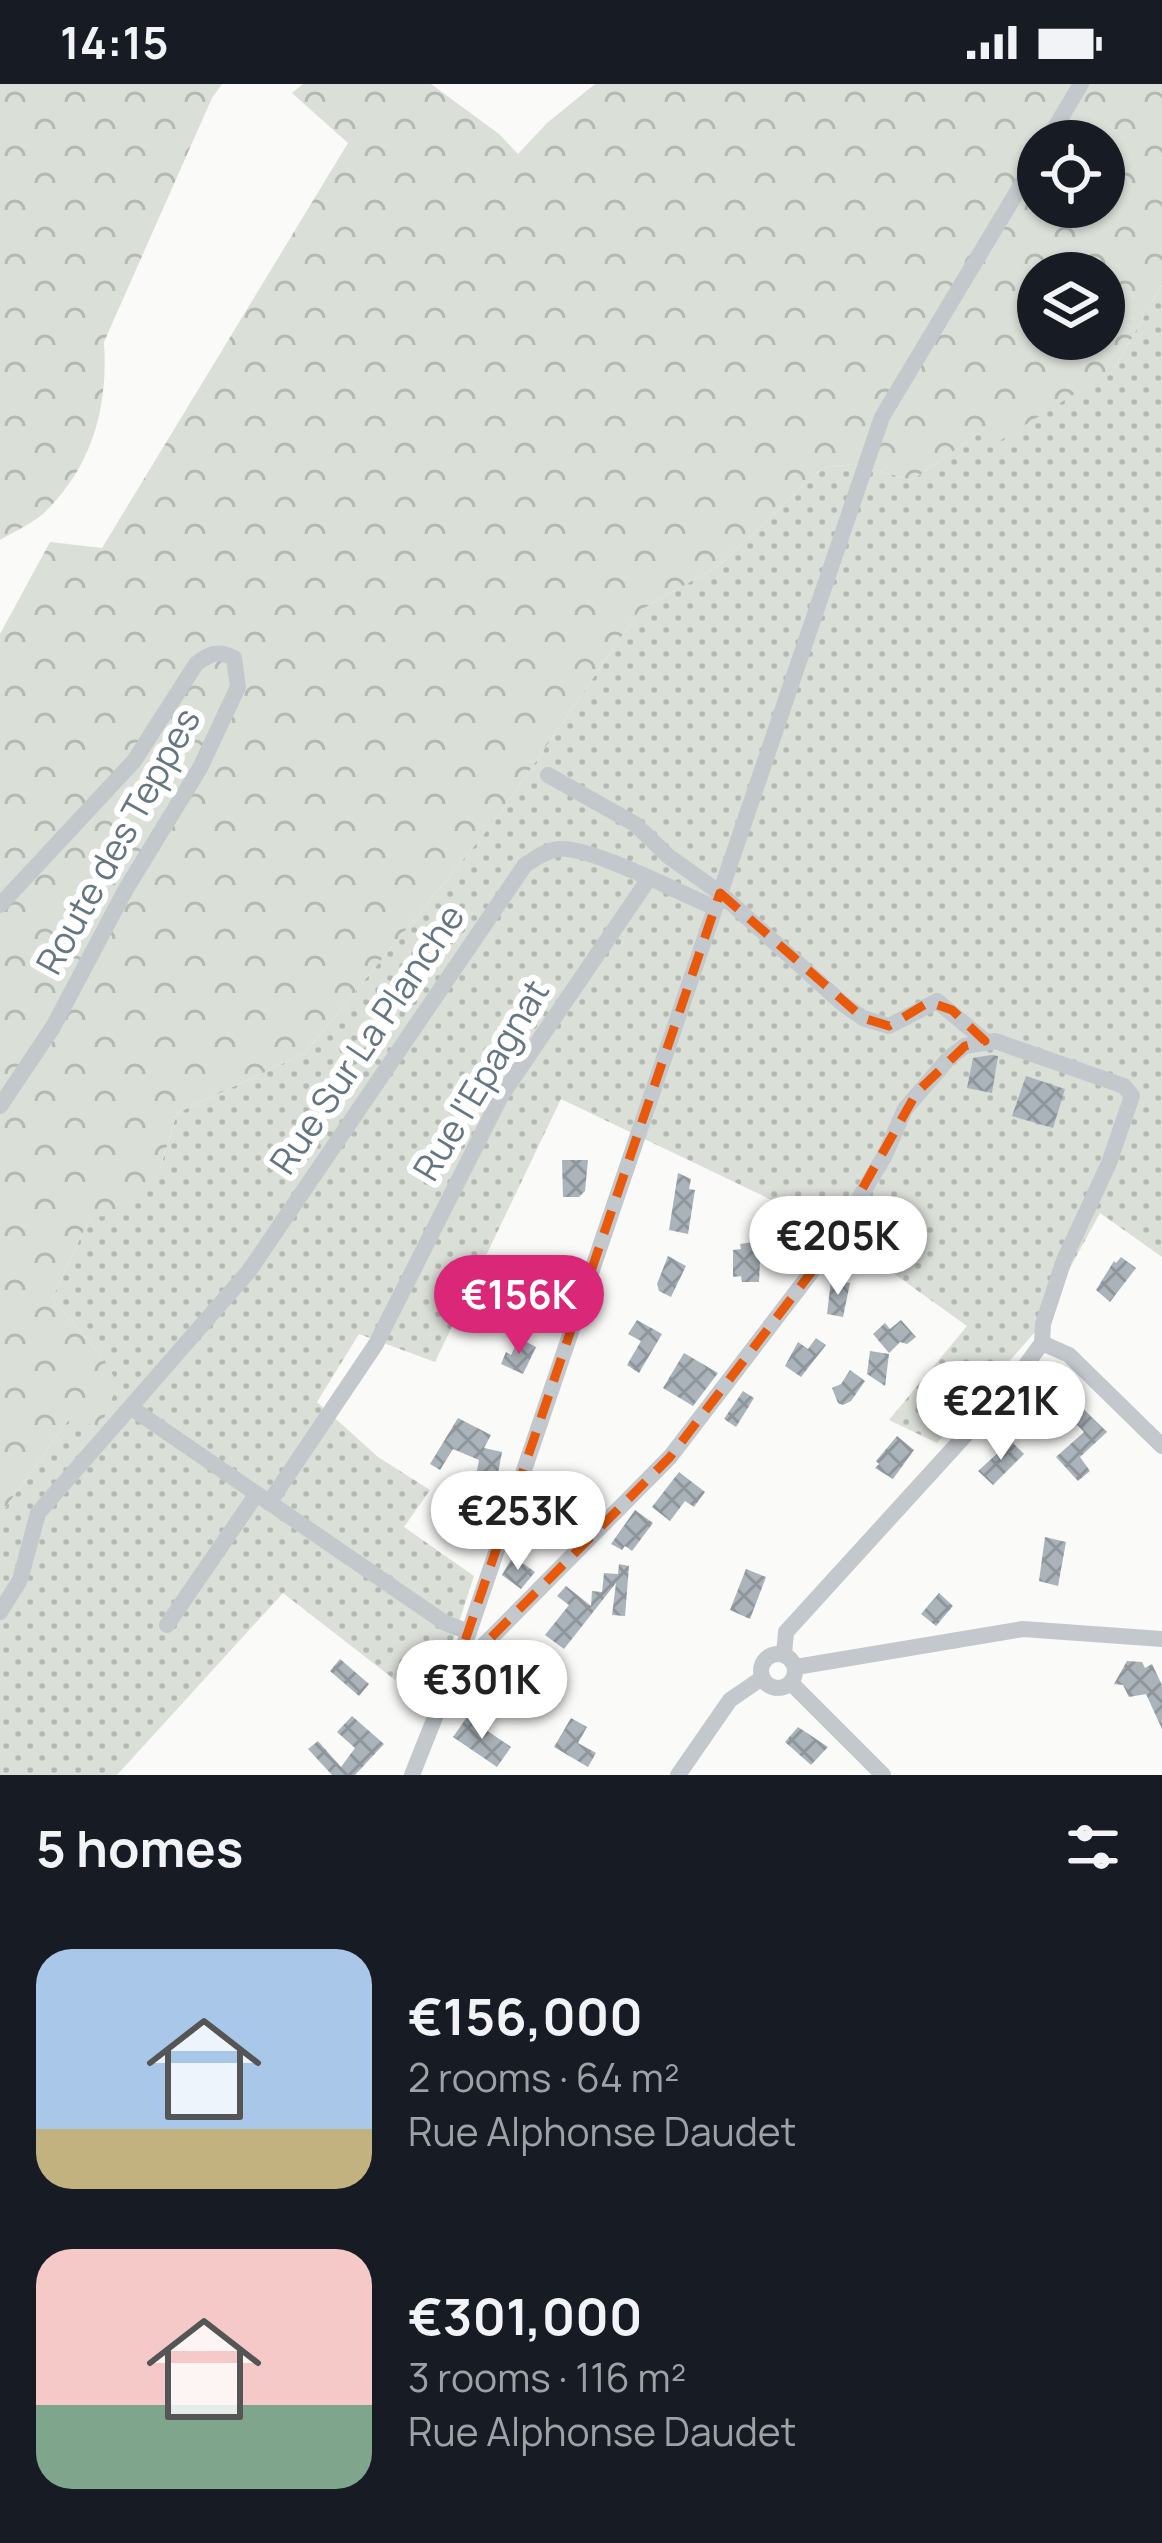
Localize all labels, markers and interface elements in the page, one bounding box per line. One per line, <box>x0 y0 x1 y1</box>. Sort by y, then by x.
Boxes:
text: 14:15 <box>60 11 169 73</box>
map controls <box>1017 120 1125 360</box>
button: locate <box>1017 120 1125 228</box>
button: layers <box>1017 252 1125 360</box>
street label: Route des Teppes <box>24 699 211 983</box>
street label: Rue Sur La Planche <box>258 894 475 1183</box>
street label: Rue l'Epagnat <box>401 970 560 1189</box>
pin: €205K <box>754 1196 922 1298</box>
text: €205K <box>776 1208 900 1262</box>
pin: €156K <box>435 1255 603 1357</box>
text: €156K <box>461 1267 577 1321</box>
pin: €221K <box>917 1361 1085 1463</box>
text: €221K <box>943 1373 1059 1427</box>
pin: €253K <box>434 1471 602 1573</box>
text: €253K <box>458 1483 578 1537</box>
pin: €301K <box>398 1640 566 1742</box>
text: €301K <box>423 1652 541 1706</box>
text: 5 homes <box>36 1813 243 1882</box>
icon: filters <box>1060 1814 1126 1880</box>
text: €156,000 <box>408 1981 643 2050</box>
icon: home <box>132 1997 276 2141</box>
text: 2 rooms · 64 m² <box>408 2050 679 2104</box>
text: Rue Alphonse Daudet <box>408 2104 796 2158</box>
text: €301,000 <box>408 2281 642 2350</box>
icon: home <box>132 2297 276 2441</box>
text: 3 rooms · 116 m² <box>408 2350 686 2404</box>
text: Rue Alphonse Daudet <box>408 2404 796 2458</box>

